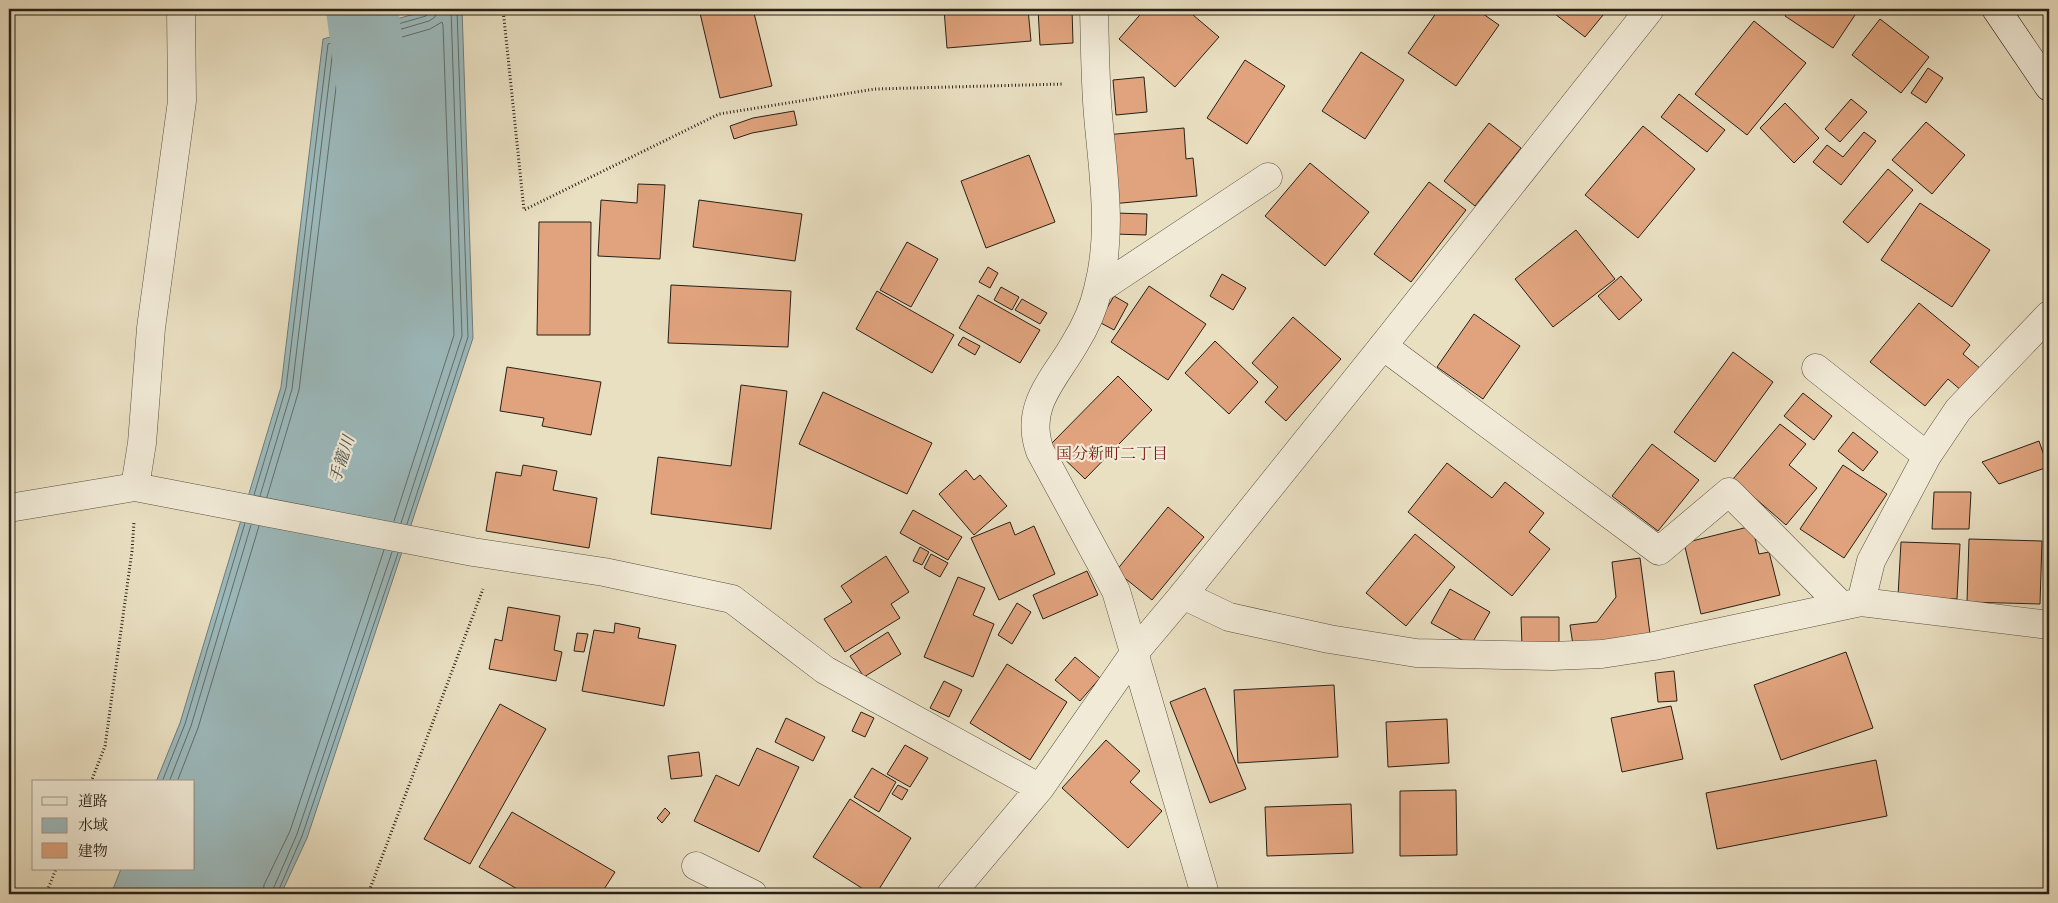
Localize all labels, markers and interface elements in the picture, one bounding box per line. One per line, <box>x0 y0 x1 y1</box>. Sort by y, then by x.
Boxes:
water label: 手籠川 <box>326 432 359 485</box>
district label: 国分新町二丁目 <box>1056 445 1168 463</box>
legend <box>32 780 195 870</box>
text: 道路 <box>78 793 108 810</box>
text: 水域 <box>78 817 108 834</box>
text: 建物 <box>78 843 108 860</box>

